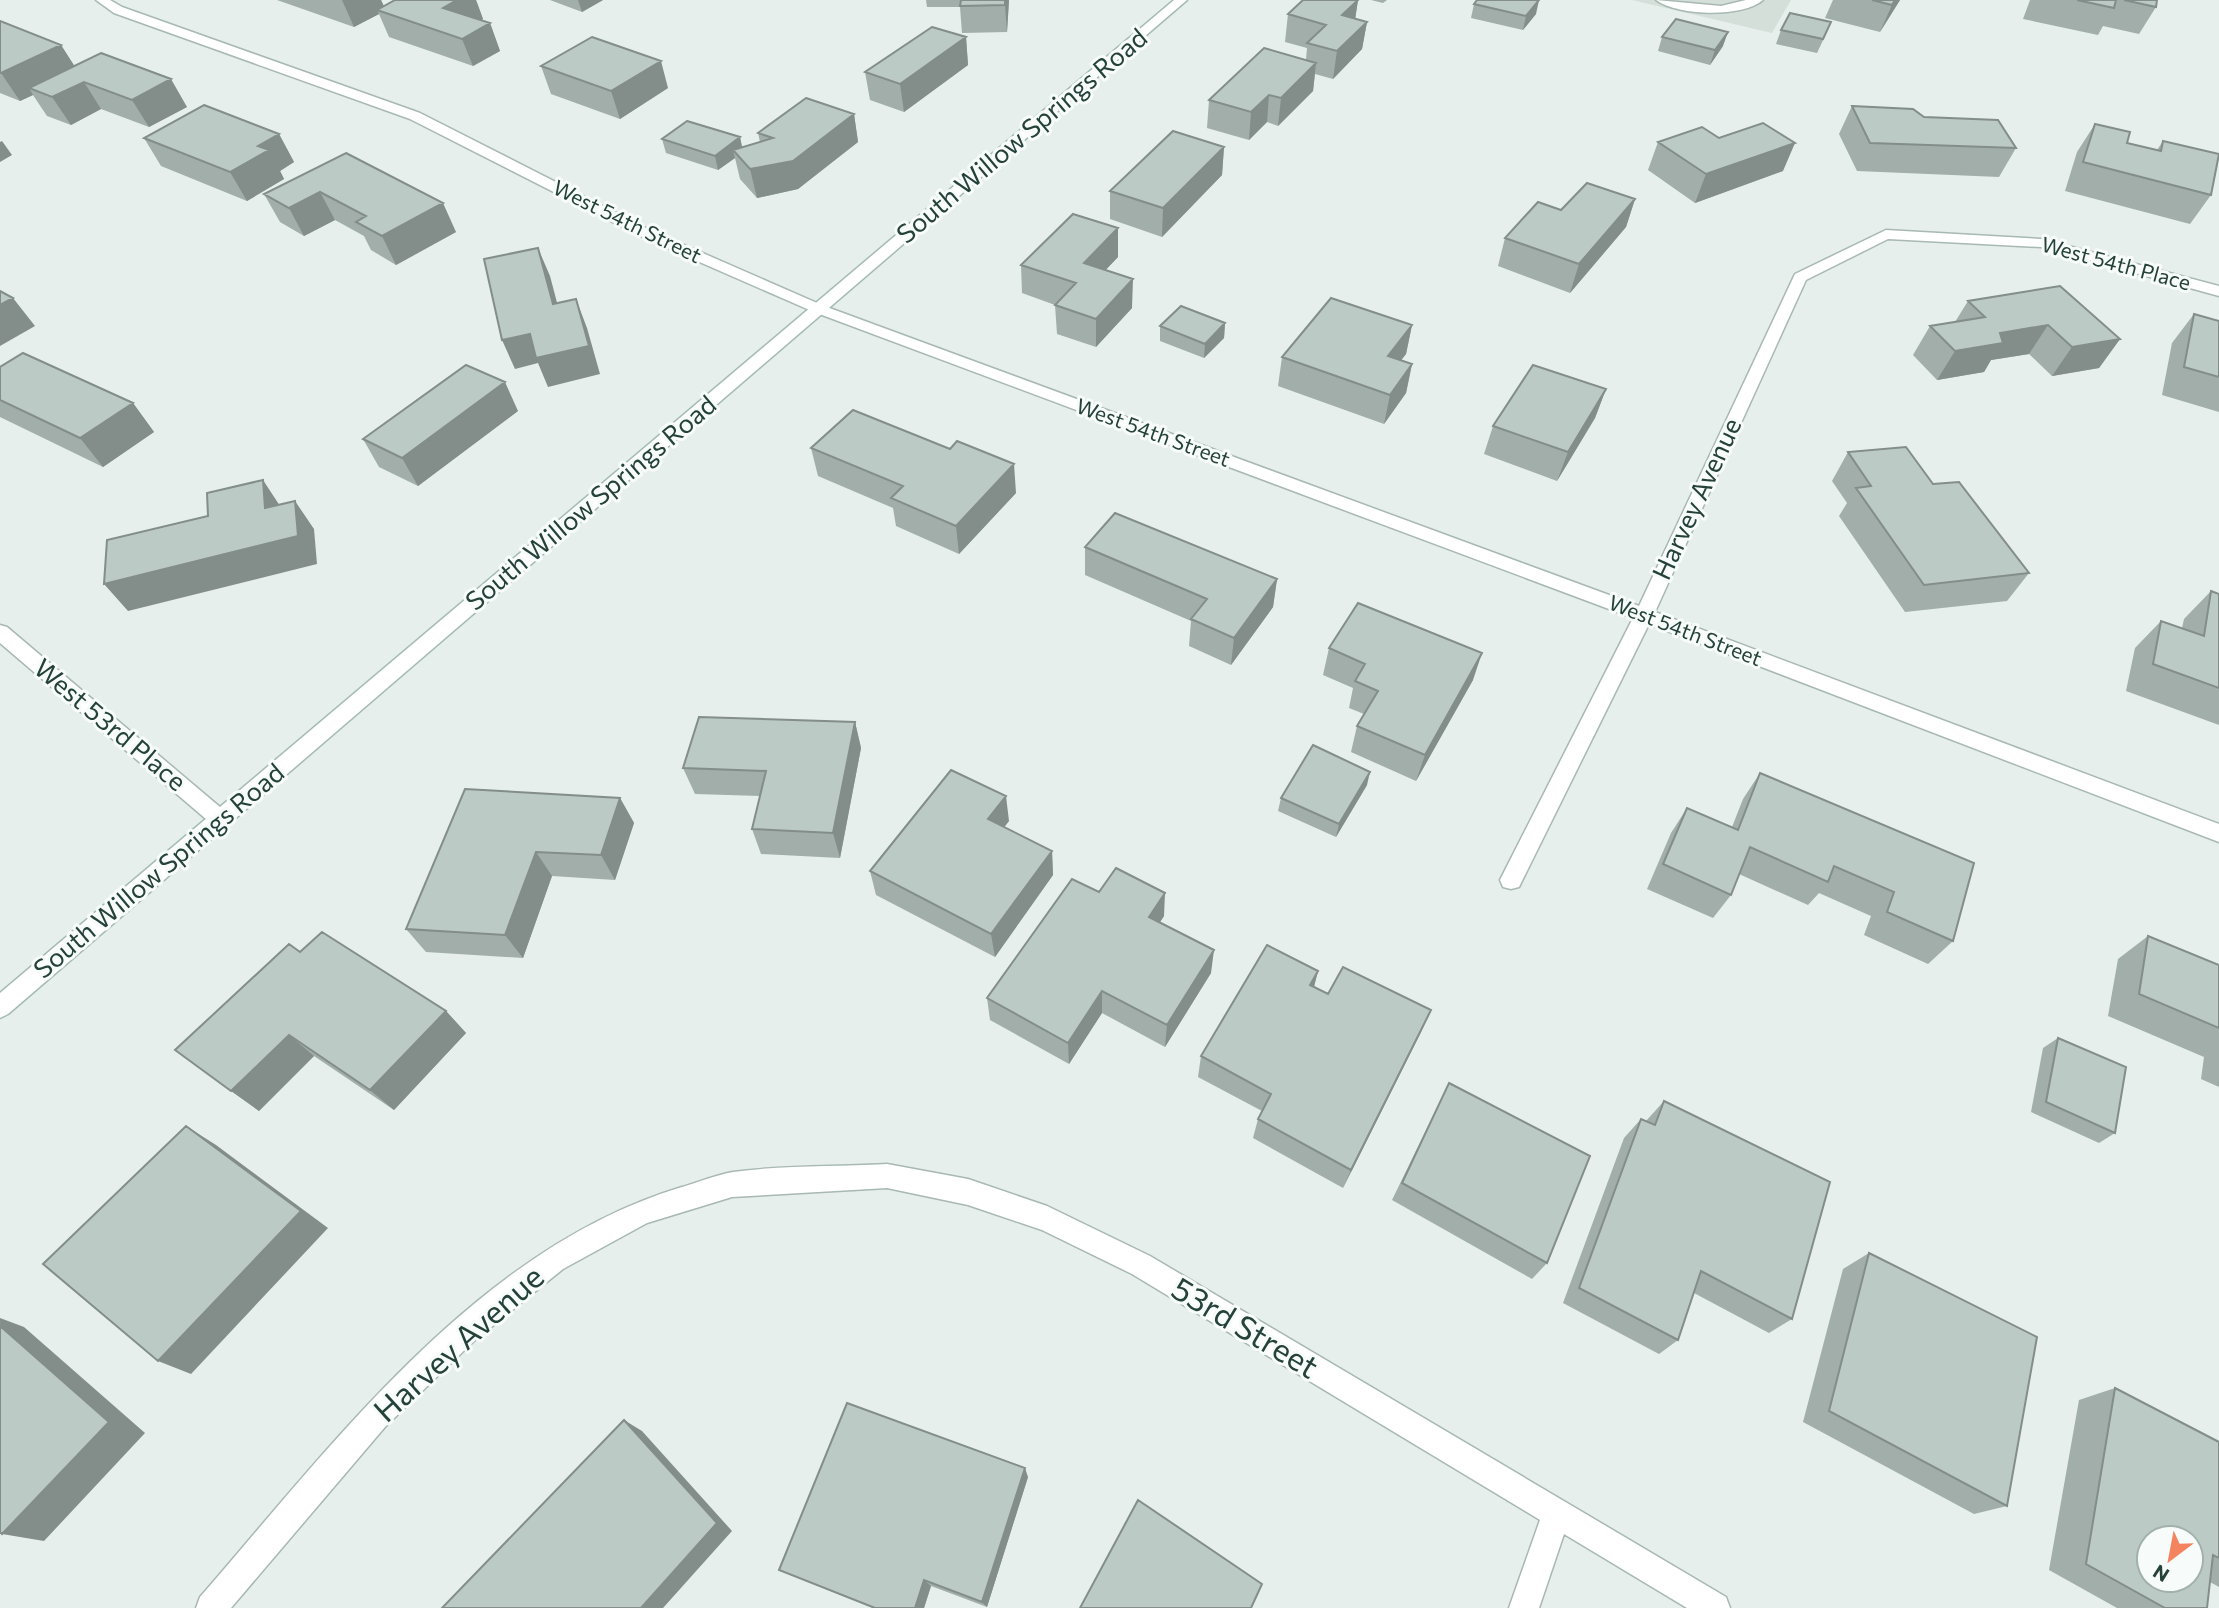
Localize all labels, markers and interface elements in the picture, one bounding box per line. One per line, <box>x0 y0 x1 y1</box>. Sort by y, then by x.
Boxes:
street label: South Willow Springs Road <box>890 21 1153 249</box>
street label: West 54th Street <box>549 174 706 267</box>
street label: West 54th Place <box>2039 231 2194 294</box>
street label: South Willow Springs Road <box>459 388 722 616</box>
street label: West 54th Street <box>1073 392 1234 471</box>
street label: Harvey Avenue <box>1645 413 1747 584</box>
street label: West 54th Street <box>1606 589 1766 670</box>
street label: West 53rd Place <box>29 651 193 796</box>
street label: South Willow Springs Road <box>27 756 290 984</box>
street label: Harvey Avenue <box>364 1256 551 1429</box>
street label: 53rd Street <box>1165 1267 1327 1386</box>
north arrow <box>2135 1524 2205 1594</box>
text: N <box>2149 1560 2173 1587</box>

